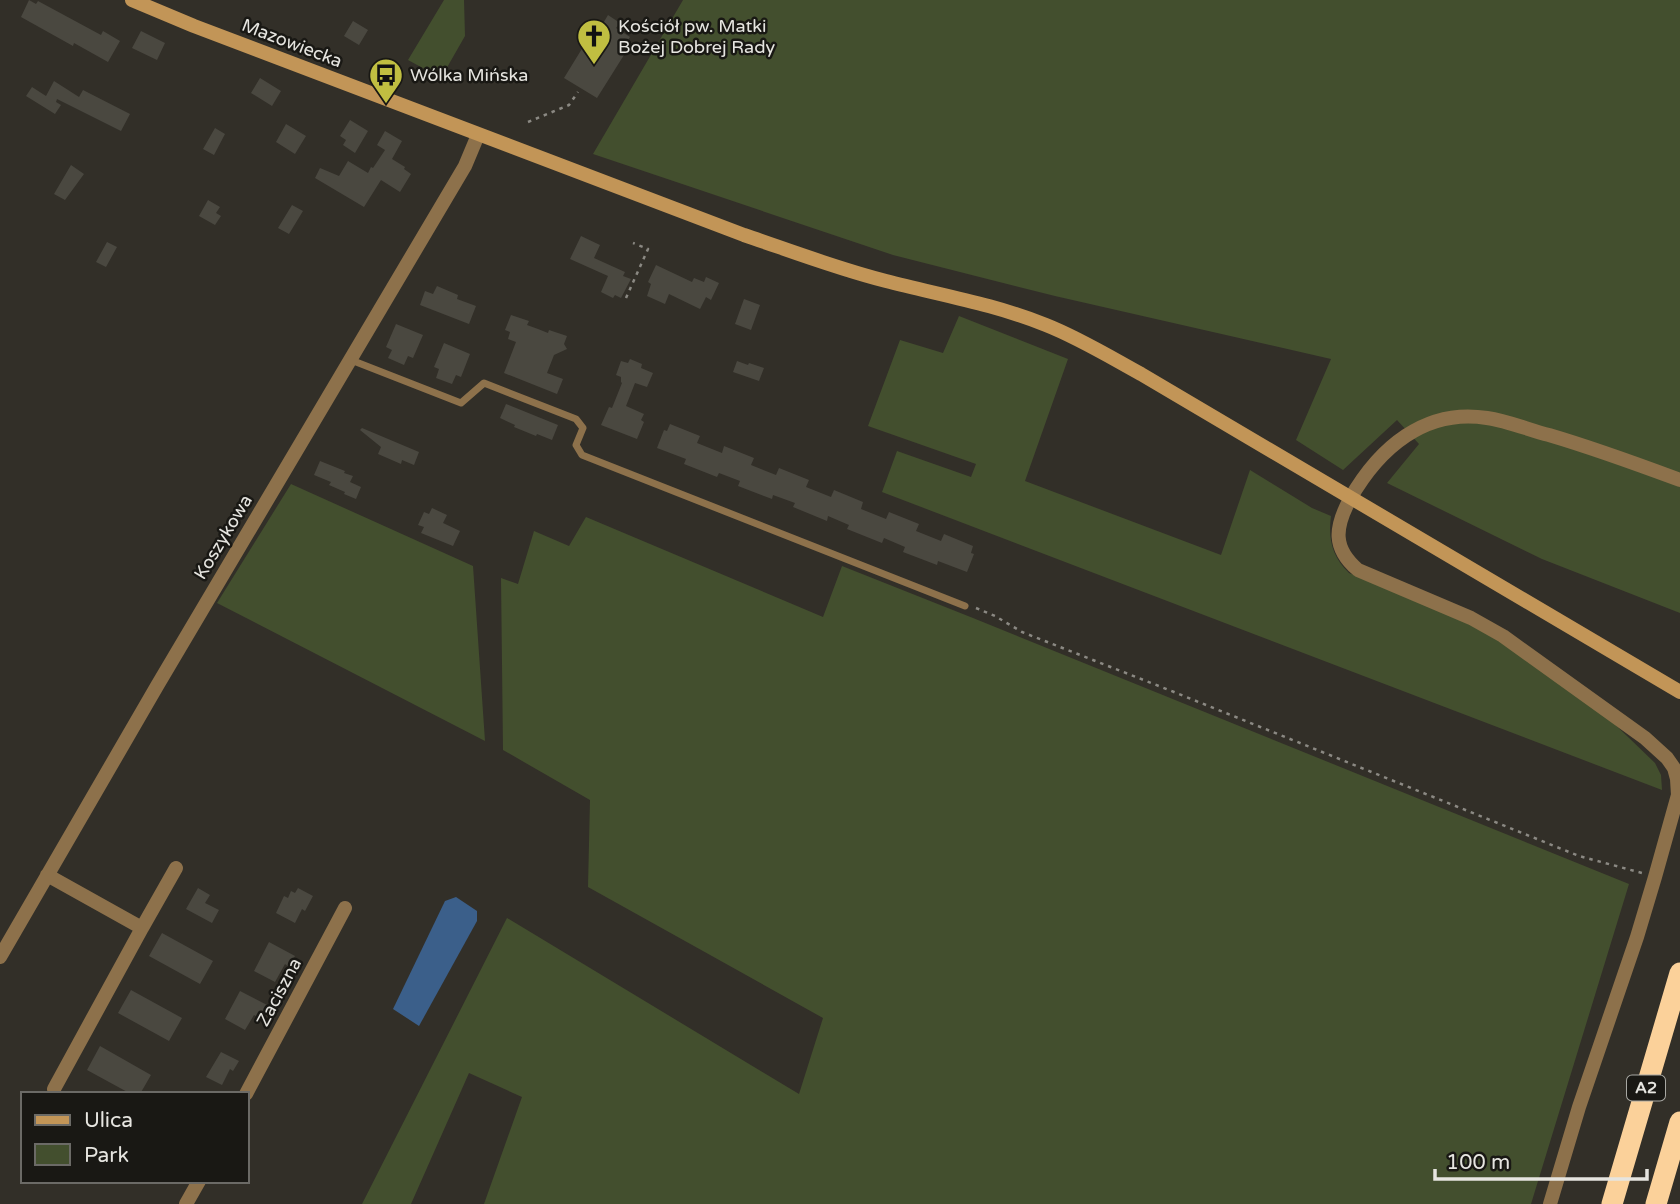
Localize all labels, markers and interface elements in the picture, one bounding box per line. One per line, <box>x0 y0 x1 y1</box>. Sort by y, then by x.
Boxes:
street label: Mazowiecka <box>239 14 345 72</box>
place label: Kościół pw. Matki Bożej Dobrej Rady <box>618 15 776 58</box>
church icon: Kościół pw. Matki Bożej Dobrej Rady <box>575 17 613 66</box>
bus stop icon: Wólka Mińska <box>367 56 405 105</box>
place label: Wólka Mińska <box>410 64 528 86</box>
street label: Koszykowa <box>189 491 257 583</box>
street label: Zaciszna <box>252 954 306 1030</box>
road number: A2 <box>1627 1076 1665 1100</box>
legend <box>21 1092 248 1183</box>
text: Ulica <box>84 1108 133 1133</box>
scale bar <box>1435 1138 1647 1182</box>
text: Park <box>84 1143 129 1168</box>
text: 100 m <box>1446 1150 1510 1175</box>

